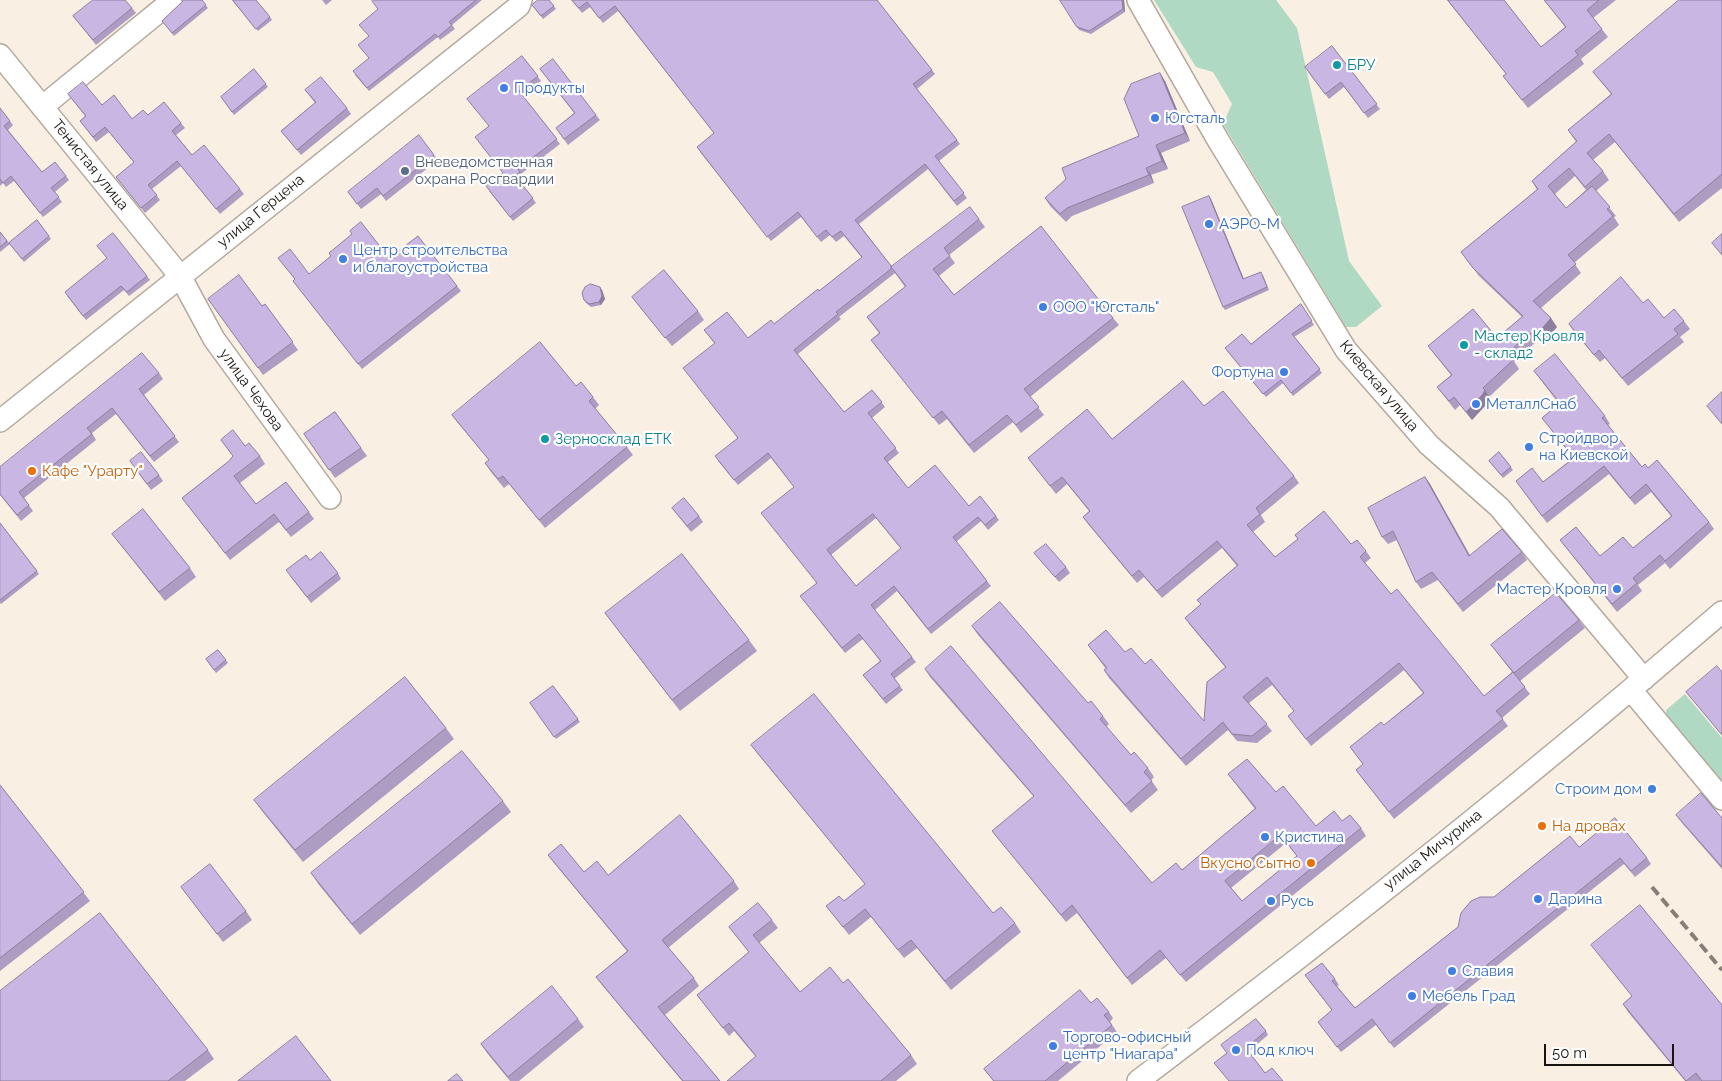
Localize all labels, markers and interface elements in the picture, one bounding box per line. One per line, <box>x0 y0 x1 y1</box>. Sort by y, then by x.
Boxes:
place label: БРУ <box>1347 56 1375 74</box>
marker: БРУ <box>1331 59 1343 71</box>
place label: Продукты <box>514 79 585 97</box>
marker: Продукты <box>498 82 510 94</box>
place label: Югсталь <box>1165 109 1225 127</box>
marker: Югсталь <box>1149 112 1161 124</box>
street label: Тенистая улица <box>48 116 132 214</box>
place label: Вневедомственная охрана Росгвардии <box>415 153 554 188</box>
marker: Вневедомственная охрана Росгвардии <box>399 165 411 177</box>
street label: улица Герцена <box>214 171 308 251</box>
place label: АЭРО-М <box>1219 215 1280 233</box>
marker: АЭРО-М <box>1203 218 1215 230</box>
place label: Центр строительства и благоустройства <box>353 241 508 276</box>
marker: Центр строительства и благоустройства <box>337 253 349 265</box>
place label: ООО "Югсталь" <box>1053 298 1159 316</box>
marker: ООО "Югсталь" <box>1037 301 1049 313</box>
place label: Мастер Кровля - склад2 <box>1474 327 1585 362</box>
street label: Киевская улица <box>1336 337 1422 435</box>
marker: Мастер Кровля - склад2 <box>1458 339 1470 351</box>
street label: улица Чехова <box>215 345 287 435</box>
place label: Фортуна <box>1211 363 1274 381</box>
marker: Фортуна <box>1278 366 1290 378</box>
place label: МеталлСнаб <box>1486 395 1576 413</box>
marker: МеталлСнаб <box>1470 398 1482 410</box>
place label: Стройдвор на Киевской <box>1539 429 1628 464</box>
place label: Зерносклад ЕТК <box>555 430 672 448</box>
marker: Зерносклад ЕТК <box>539 433 551 445</box>
marker: Стройдвор на Киевской <box>1523 441 1535 453</box>
place label: Кафе "Урарту" <box>42 462 143 480</box>
marker: Кафе "Урарту" <box>26 465 38 477</box>
place label: Мастер Кровля <box>1496 580 1607 598</box>
marker: Мастер Кровля <box>1611 583 1623 595</box>
place label: Строим дом <box>1555 780 1642 798</box>
marker: Строим дом <box>1646 783 1658 795</box>
street label: улица Мичурина <box>1380 806 1486 894</box>
place label: На дровах <box>1552 817 1626 835</box>
marker: На дровах <box>1536 820 1548 832</box>
place label: Кристина <box>1275 828 1344 846</box>
marker: Кристина <box>1259 831 1271 843</box>
place label: Вкусно Сытно <box>1200 854 1301 872</box>
marker: Вкусно Сытно <box>1305 857 1317 869</box>
place label: Дарина <box>1548 890 1602 908</box>
place label: Русь <box>1281 892 1314 910</box>
marker: Дарина <box>1532 893 1544 905</box>
marker: Русь <box>1265 895 1277 907</box>
place label: Славия <box>1462 962 1514 980</box>
marker: Славия <box>1446 965 1458 977</box>
place label: Мебель Град <box>1422 987 1515 1005</box>
marker: Мебель Град <box>1406 990 1418 1002</box>
place label: Торгово-офисный центр "Ниагара" <box>1063 1028 1191 1063</box>
scale bar <box>1547 1034 1677 1066</box>
marker: Торгово-офисный центр "Ниагара" <box>1047 1040 1059 1052</box>
place label: Под ключ <box>1246 1041 1314 1059</box>
marker: Под ключ <box>1230 1044 1242 1056</box>
text: 50 m <box>1552 1044 1587 1062</box>

